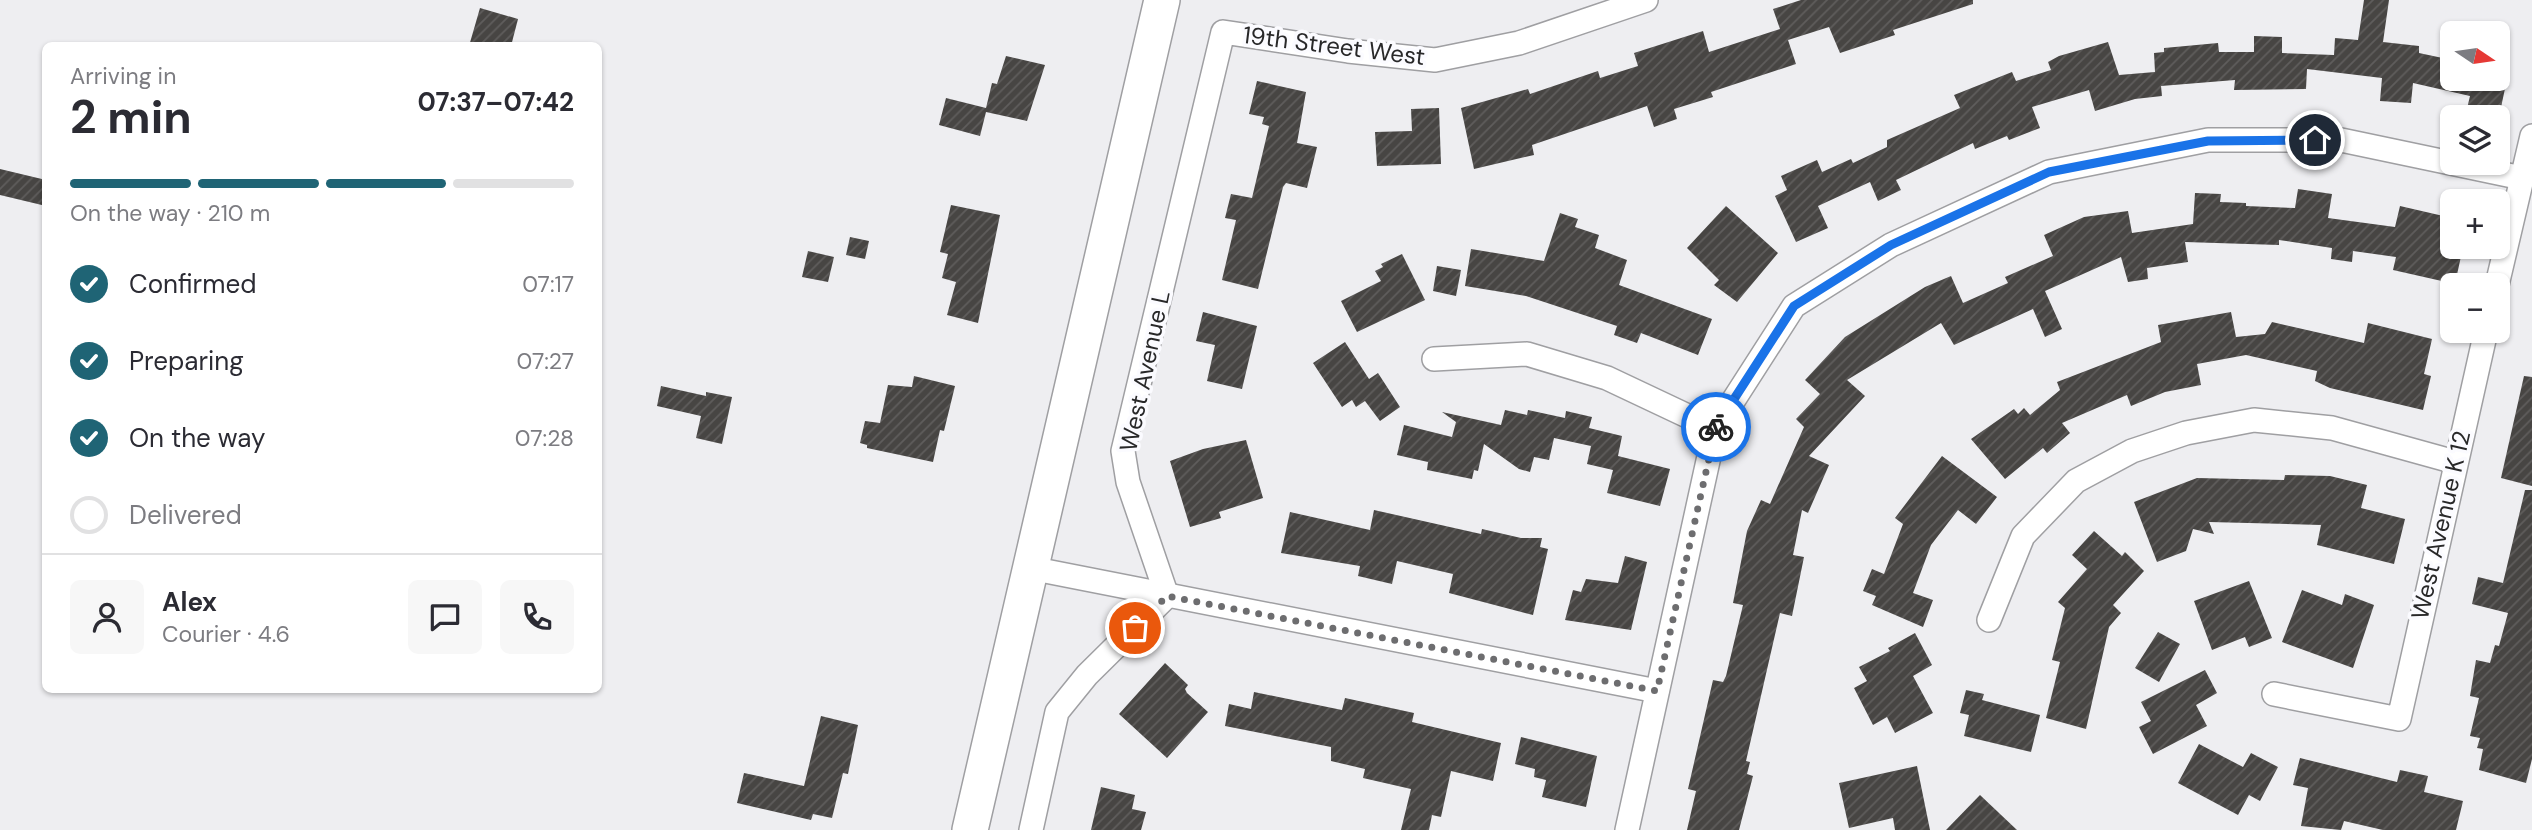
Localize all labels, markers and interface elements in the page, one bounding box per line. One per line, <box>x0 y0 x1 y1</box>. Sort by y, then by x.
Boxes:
street label: 19th Street West <box>1241 19 1427 72</box>
north arrow <box>2440 21 2510 91</box>
map controls <box>2440 21 2510 343</box>
text: Arriving in <box>70 61 176 91</box>
text: 07:37–07:42 <box>417 85 574 119</box>
text: 2 min <box>70 87 192 147</box>
button: layers <box>2440 105 2510 175</box>
pin <box>2285 110 2345 170</box>
icon: home <box>2296 121 2334 159</box>
button: + <box>2440 189 2510 259</box>
text: On the way · 210 m <box>70 198 270 228</box>
icon: check <box>70 265 108 303</box>
text: Confirmed <box>129 267 256 301</box>
text: 07:17 <box>522 269 574 299</box>
button: − <box>2440 273 2510 343</box>
street label: West Avenue L <box>1112 288 1177 454</box>
icon: check <box>70 342 108 380</box>
text: Preparing <box>129 344 244 378</box>
text: 07:27 <box>517 346 574 376</box>
courier <box>1681 392 1751 462</box>
icon: bike <box>1697 408 1735 446</box>
icon: check <box>70 419 108 457</box>
text: On the way <box>129 421 265 455</box>
text: 07:28 <box>515 423 574 453</box>
street label: West Avenue K 12 <box>2404 428 2477 622</box>
text: Delivered <box>129 498 242 532</box>
button: person <box>70 580 144 654</box>
button: chat <box>408 580 482 654</box>
button: phone <box>500 580 574 654</box>
text: Alex <box>162 585 217 619</box>
pin <box>1105 598 1165 658</box>
icon: bag <box>1116 609 1154 647</box>
text: Courier · 4.6 <box>162 619 290 649</box>

